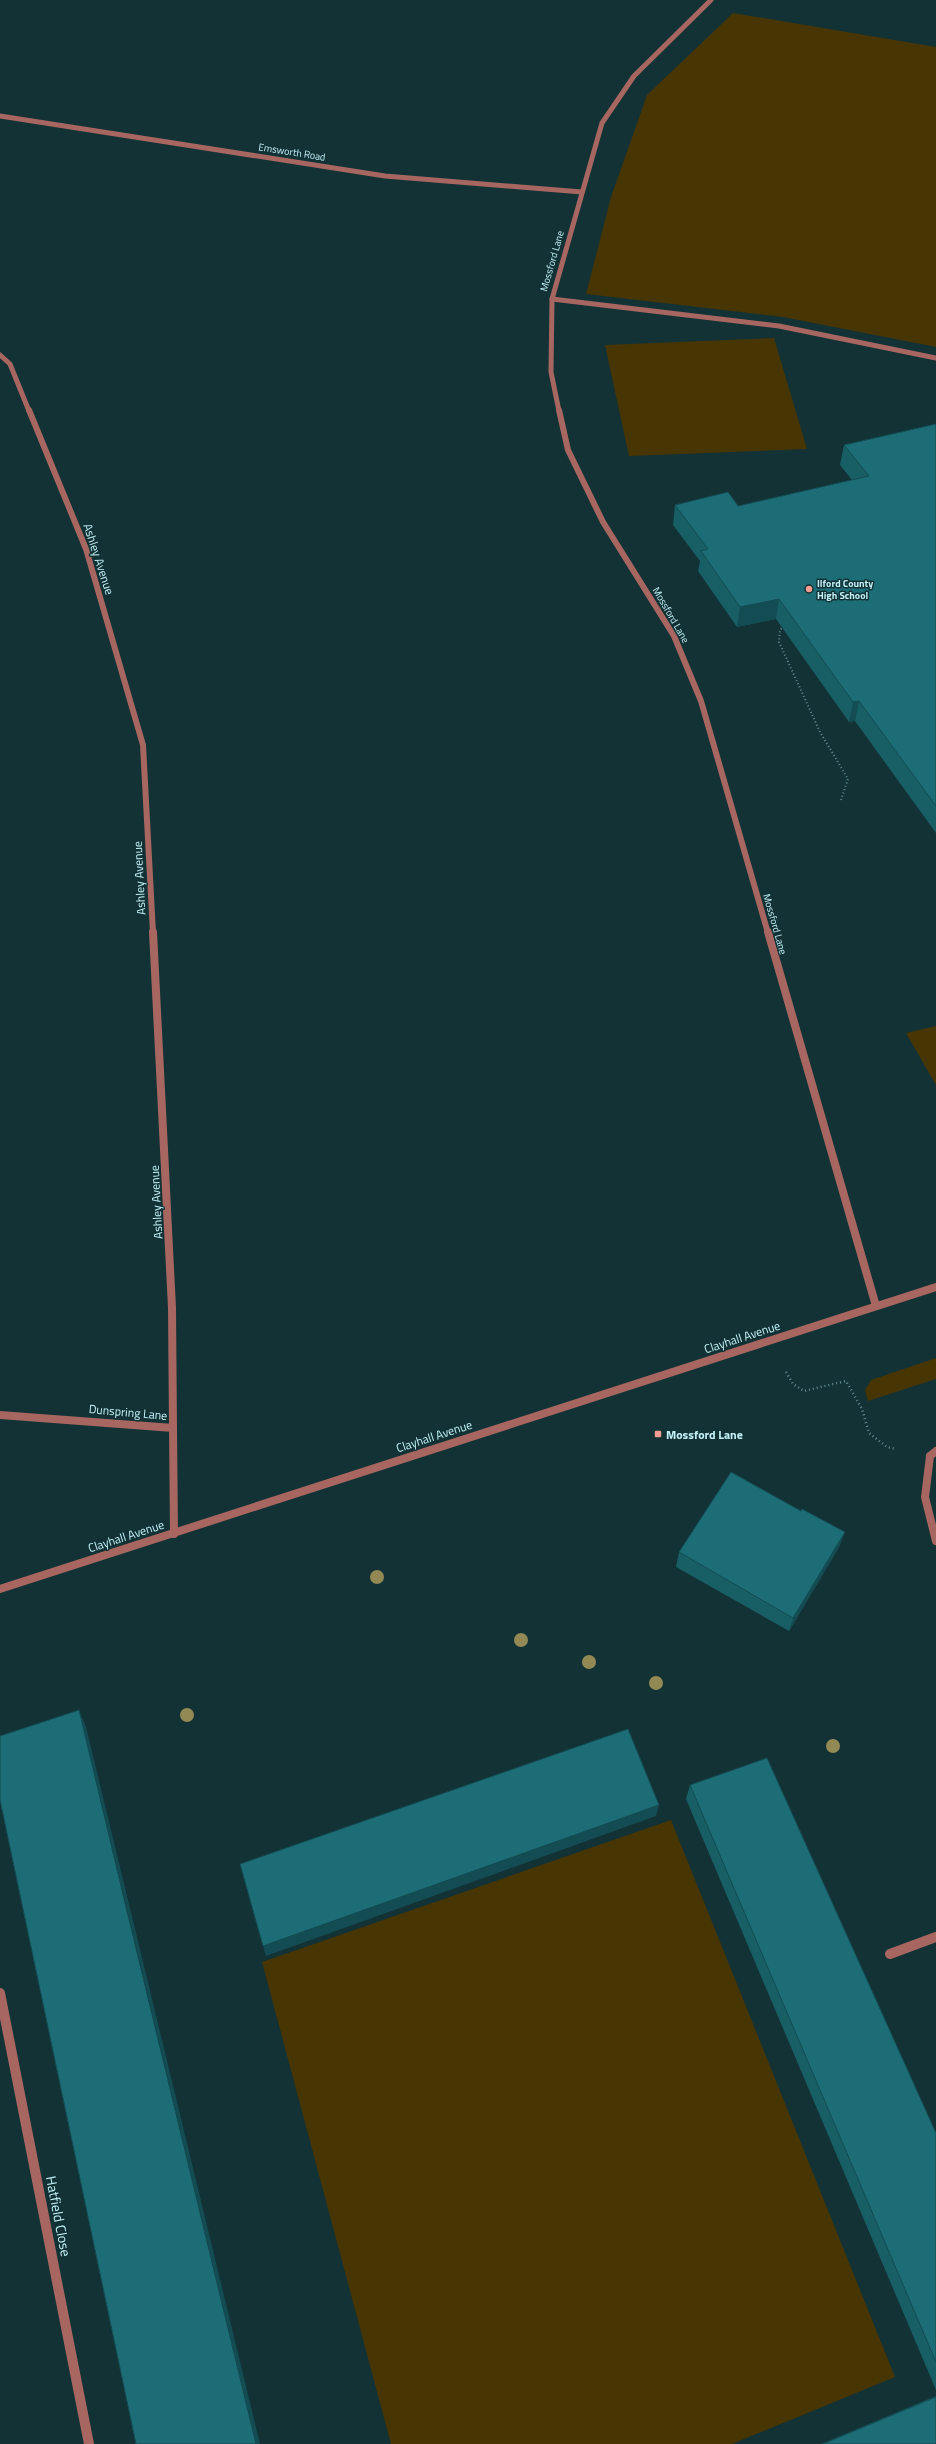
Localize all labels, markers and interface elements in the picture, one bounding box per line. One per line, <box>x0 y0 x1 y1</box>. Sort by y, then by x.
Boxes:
street label: Emsworth Road <box>257 139 327 165</box>
street label: Mossford Lane <box>536 229 568 293</box>
street label: Ashley Avenue <box>79 521 119 597</box>
place label: Ilford County High School <box>817 576 873 603</box>
street label: Mossford Lane <box>649 584 693 646</box>
marker: Ilford County High School <box>804 584 814 594</box>
street label: Ashley Avenue <box>128 841 150 915</box>
street label: Mossford Lane <box>759 892 791 956</box>
street label: Ashley Avenue <box>145 1165 167 1239</box>
street label: Clayhall Avenue <box>701 1316 783 1358</box>
street label: Dunspring Lane <box>88 1399 168 1425</box>
street label: Clayhall Avenue <box>393 1415 475 1457</box>
place label: Mossford Lane <box>666 1425 743 1444</box>
marker: Mossford Lane <box>653 1429 663 1439</box>
street label: Clayhall Avenue <box>85 1515 167 1557</box>
street label: Hatfield Close <box>41 2174 77 2258</box>

